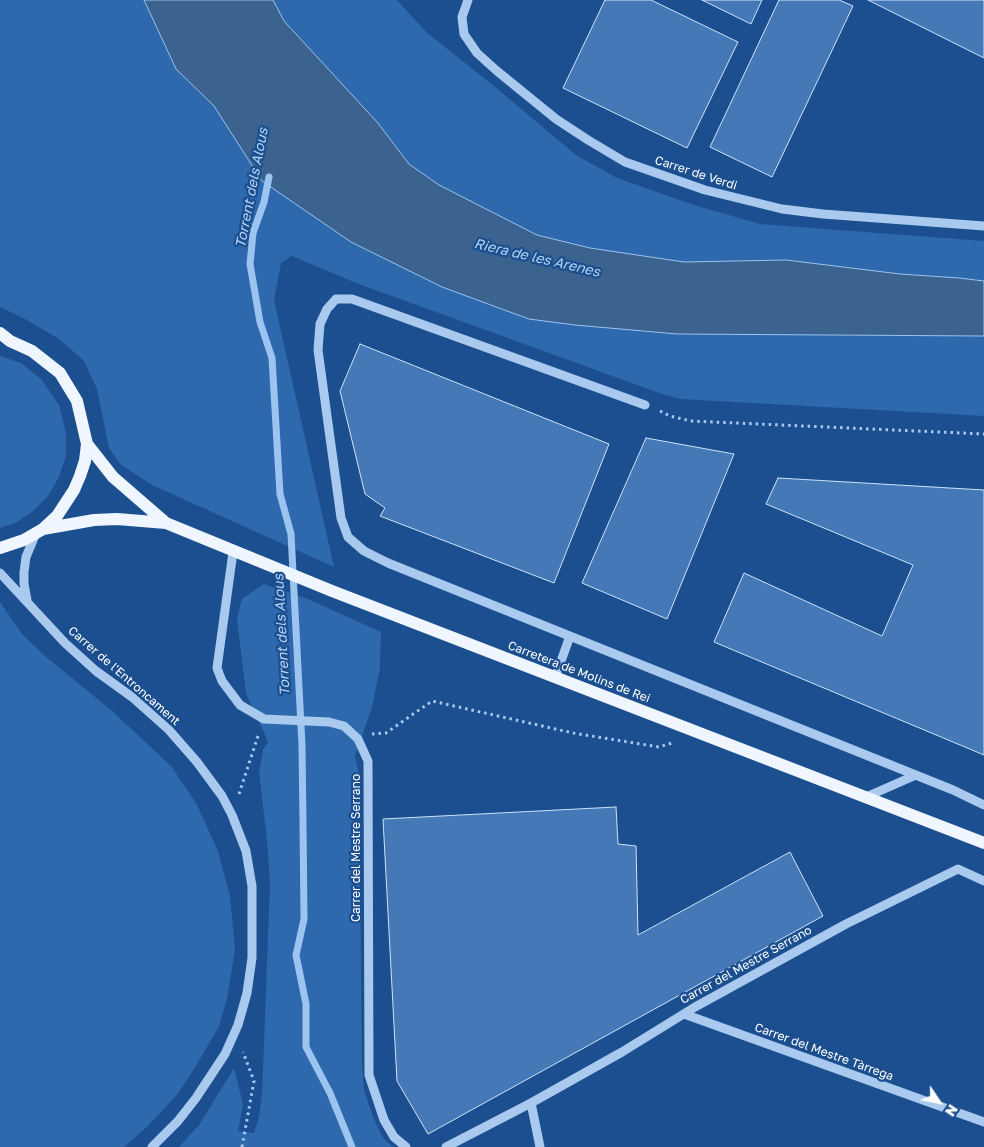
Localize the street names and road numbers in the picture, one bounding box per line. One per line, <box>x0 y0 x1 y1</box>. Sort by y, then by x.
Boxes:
street label: Carrer de Verdi <box>653 153 739 193</box>
street label: Carrer de l'Entroncament <box>65 623 183 729</box>
street label: Carretera de Molins de Rei <box>506 638 652 706</box>
street label: Carrer del Mestre Serrano <box>349 774 363 922</box>
street label: Carrer del Mestre Serrano <box>678 923 814 1007</box>
street label: Carrer del Mestre Tàrrega <box>753 1020 895 1084</box>

